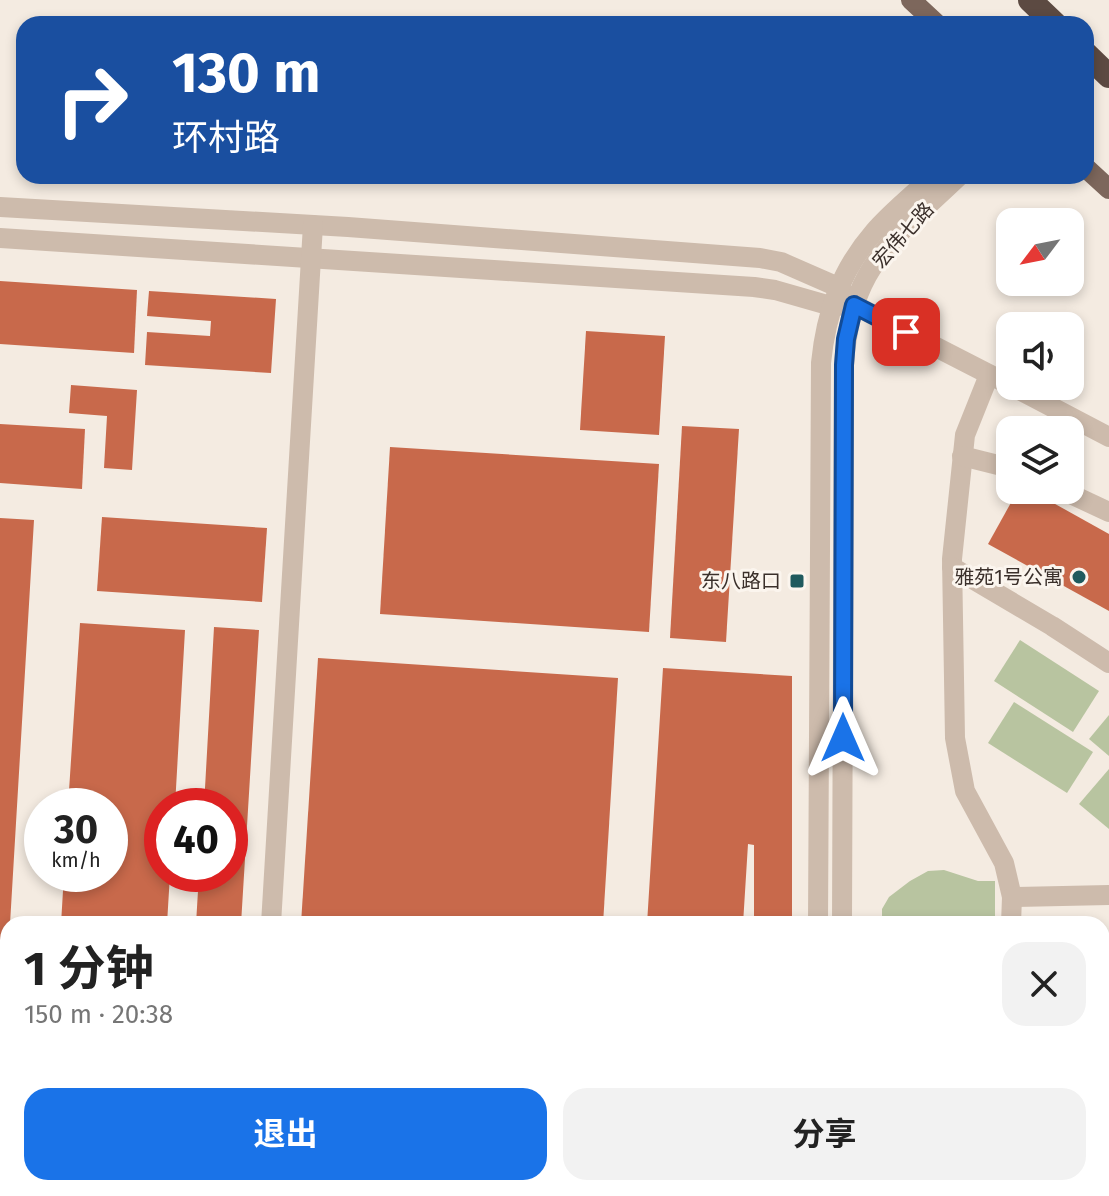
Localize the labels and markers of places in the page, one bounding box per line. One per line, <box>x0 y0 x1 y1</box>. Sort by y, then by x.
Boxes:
pin <box>872 298 940 366</box>
place label: 雅苑1号公寓 <box>954 565 1063 589</box>
marker: 雅苑1号公寓 <box>1070 568 1088 586</box>
place label: 东八路口 <box>701 569 781 593</box>
marker: 东八路口 <box>788 572 806 590</box>

